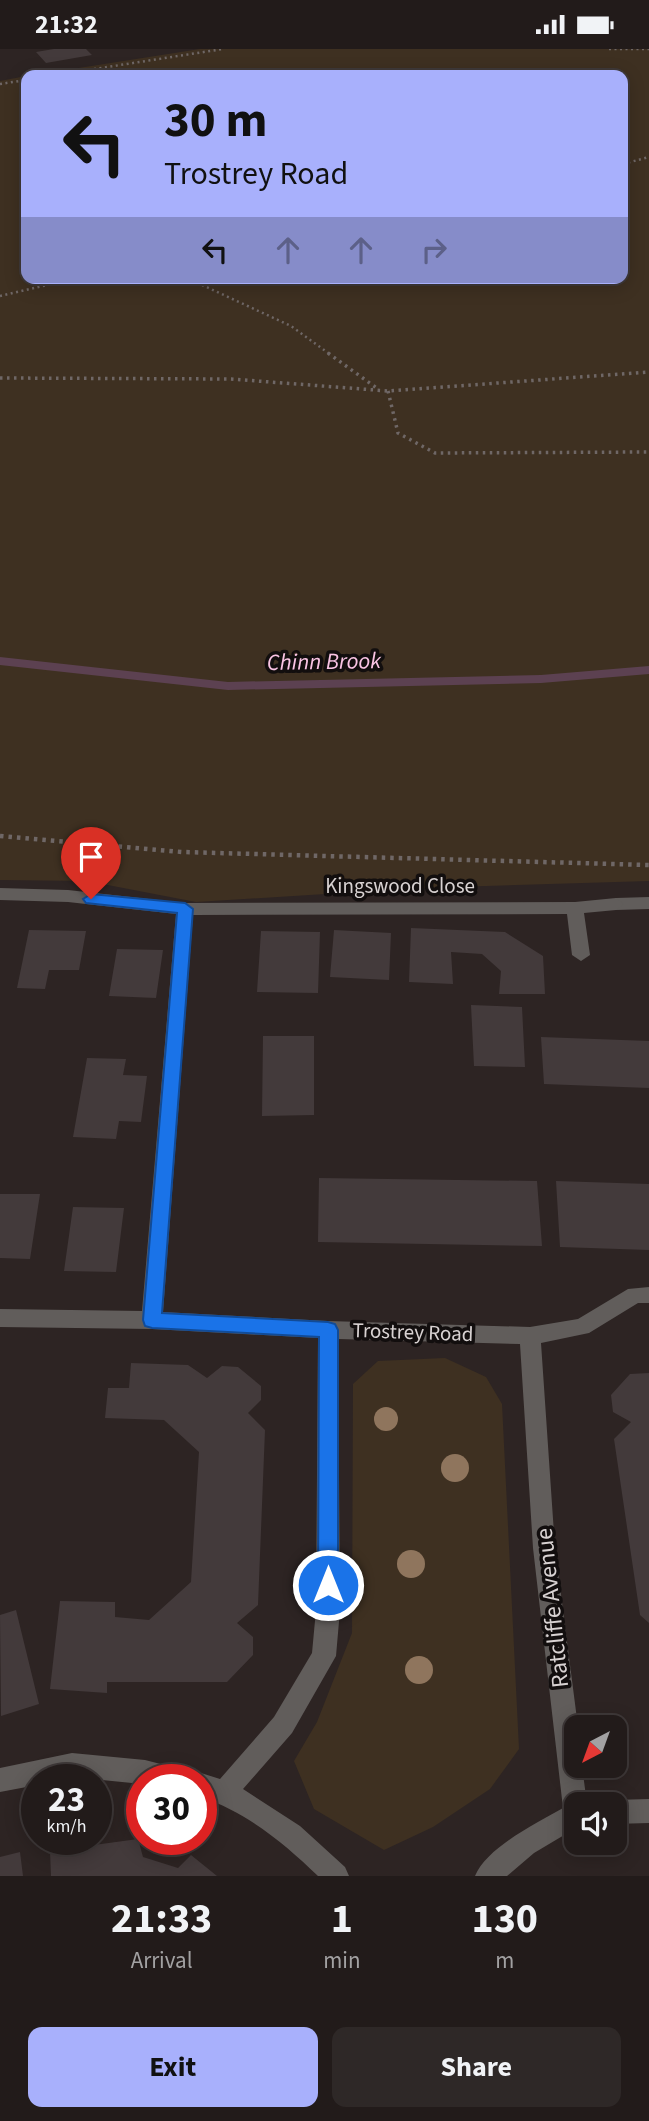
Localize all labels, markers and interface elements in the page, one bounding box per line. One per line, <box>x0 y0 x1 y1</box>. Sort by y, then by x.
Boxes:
text: 21:32 <box>35 6 98 43</box>
text: 30 m <box>164 86 268 156</box>
icon: left <box>49 98 140 189</box>
text: Trostrey Road <box>164 151 348 197</box>
icon: left <box>196 231 234 269</box>
icon: ahead <box>269 231 307 269</box>
icon: ahead <box>342 231 380 269</box>
icon: right <box>415 231 453 269</box>
water label: Chinn Brook <box>267 644 382 679</box>
pin <box>61 827 121 899</box>
icon: arrive <box>72 838 110 876</box>
street label: Kingswood Close <box>325 871 475 901</box>
street label: Trostrey Road <box>352 1315 474 1349</box>
street label: Ratcliffe Avenue <box>527 1526 578 1690</box>
position arrow <box>291 1548 365 1622</box>
north arrow <box>564 1715 626 1778</box>
map controls <box>564 1715 627 1855</box>
speed limit sign: 30 <box>126 1764 217 1855</box>
text: 23 <box>48 1775 85 1825</box>
button: sound <box>564 1792 627 1855</box>
text: km/h <box>47 1814 86 1839</box>
text: 21:33 <box>111 1889 212 1949</box>
text: 1 <box>331 1889 353 1949</box>
text: 130 <box>471 1889 538 1949</box>
text: Arrival <box>131 1944 193 1977</box>
text: min <box>323 1944 361 1977</box>
text: m <box>495 1944 514 1977</box>
button: Exit <box>28 2027 318 2107</box>
button: Share <box>332 2027 621 2107</box>

